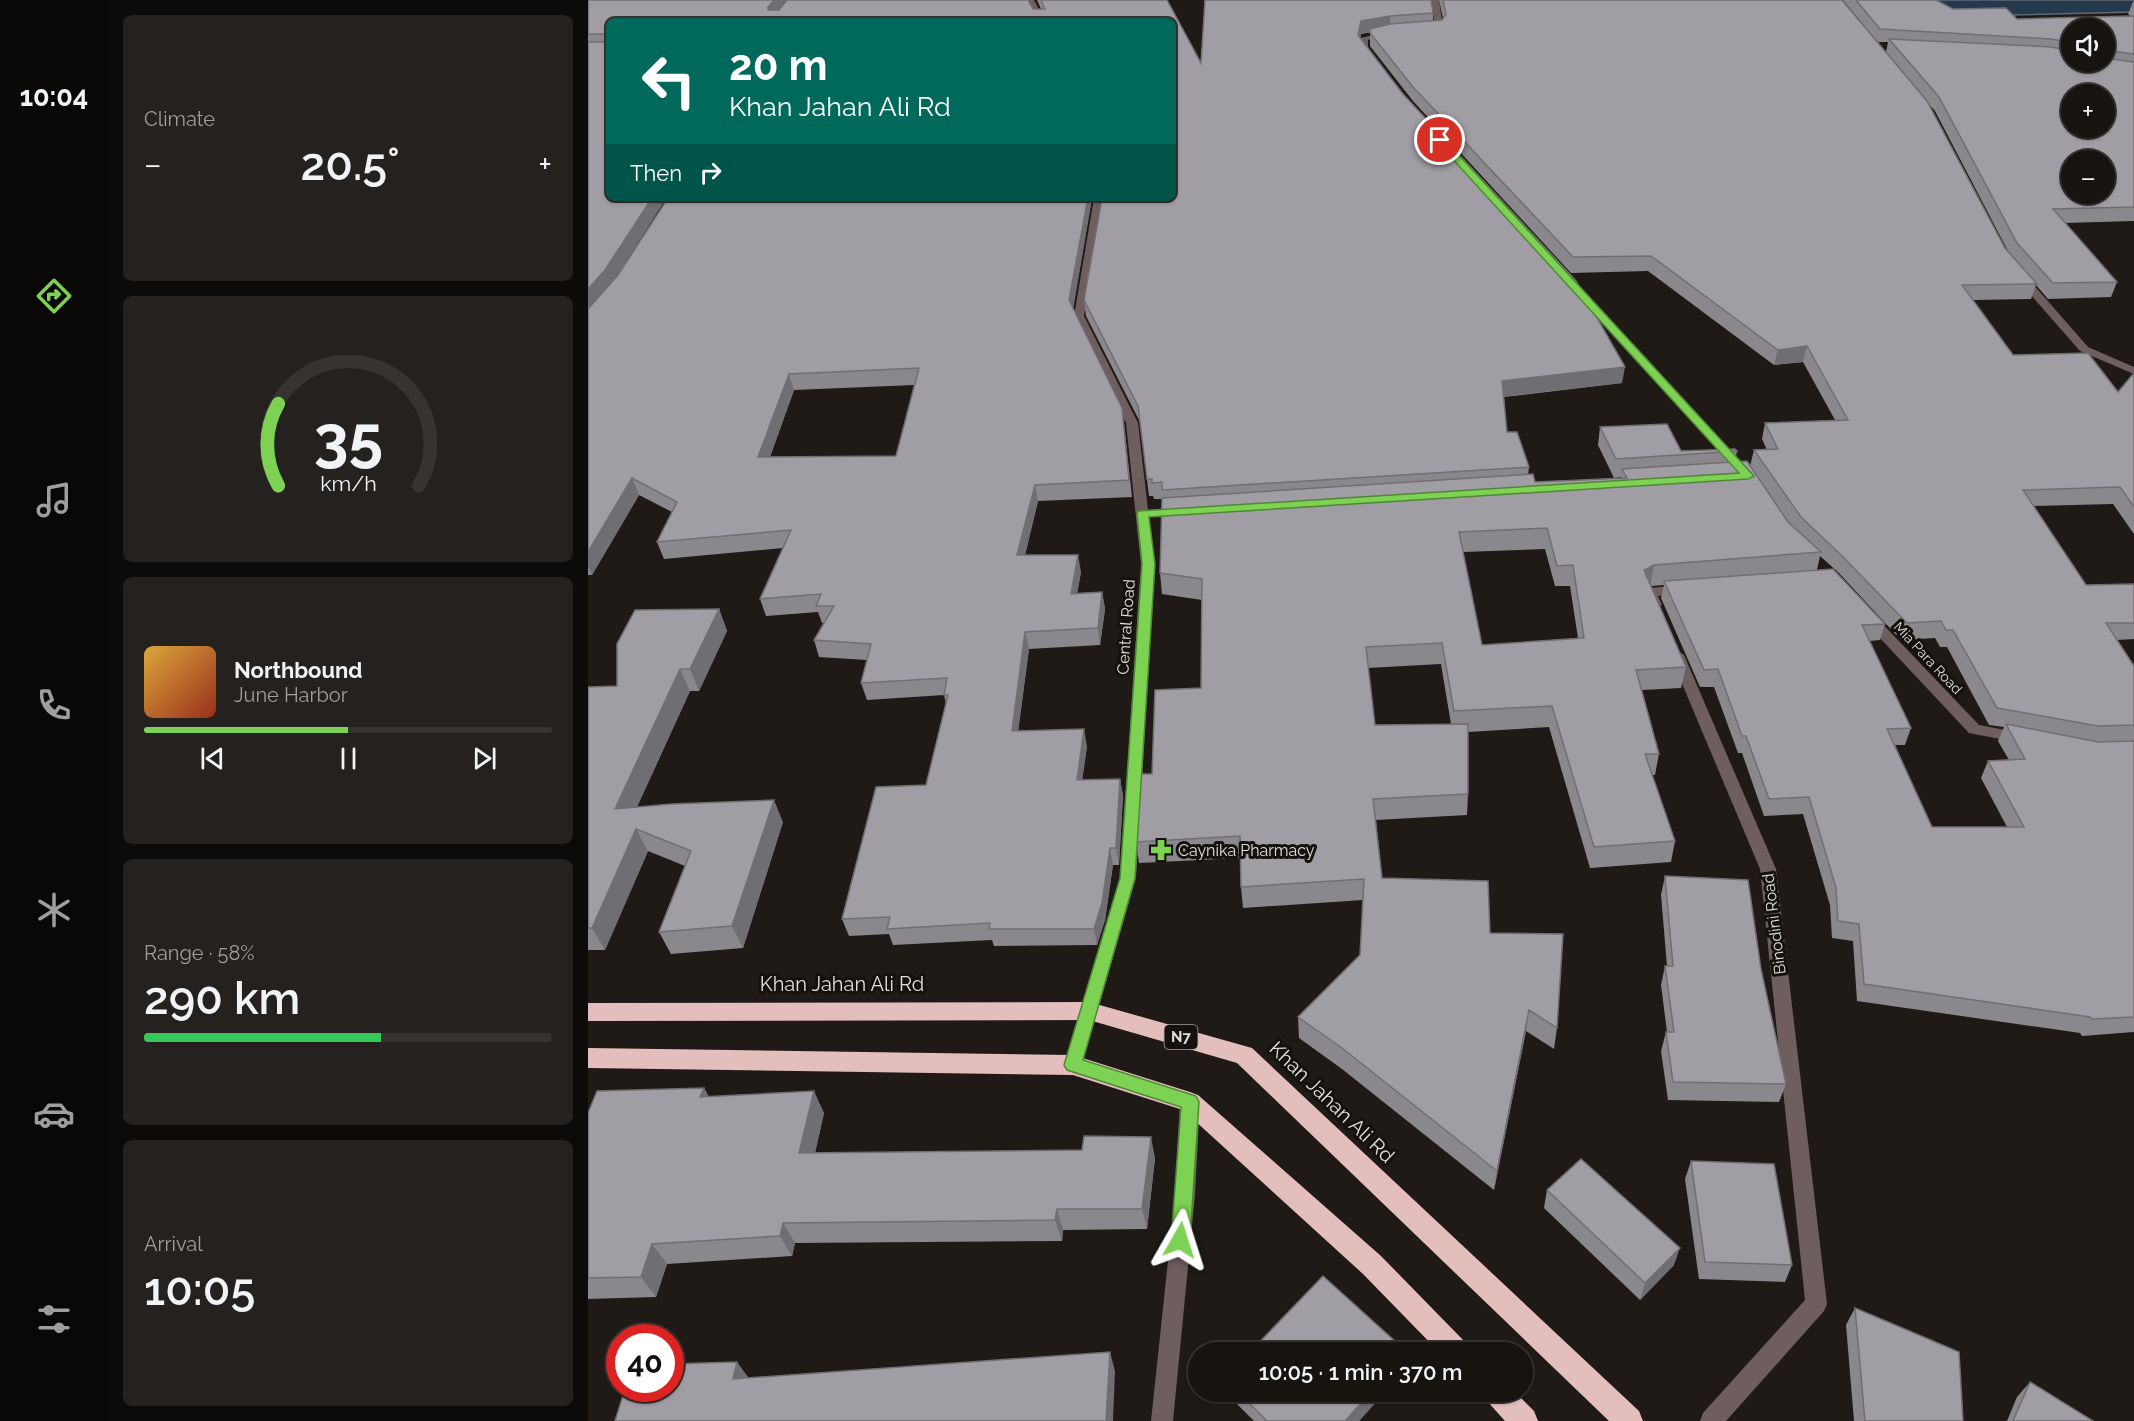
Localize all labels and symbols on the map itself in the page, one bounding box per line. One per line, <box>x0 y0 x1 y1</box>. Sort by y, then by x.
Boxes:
pin <box>1414 114 1465 165</box>
street label: Central Road <box>1113 579 1139 675</box>
street label: Mia Para Road <box>1891 619 1965 697</box>
pharmacy icon: Caynika Pharmacy <box>1149 838 1173 862</box>
place label: Caynika Pharmacy <box>1178 841 1315 860</box>
street label: Binodini Road <box>1758 872 1790 976</box>
street label: Khan Jahan Ali Rd <box>760 972 924 996</box>
road number: N7 <box>1164 1025 1198 1049</box>
street label: Khan Jahan Ali Rd <box>1265 1036 1399 1168</box>
position arrow <box>1148 1208 1212 1272</box>
speed limit sign: 40 <box>606 1324 684 1402</box>

